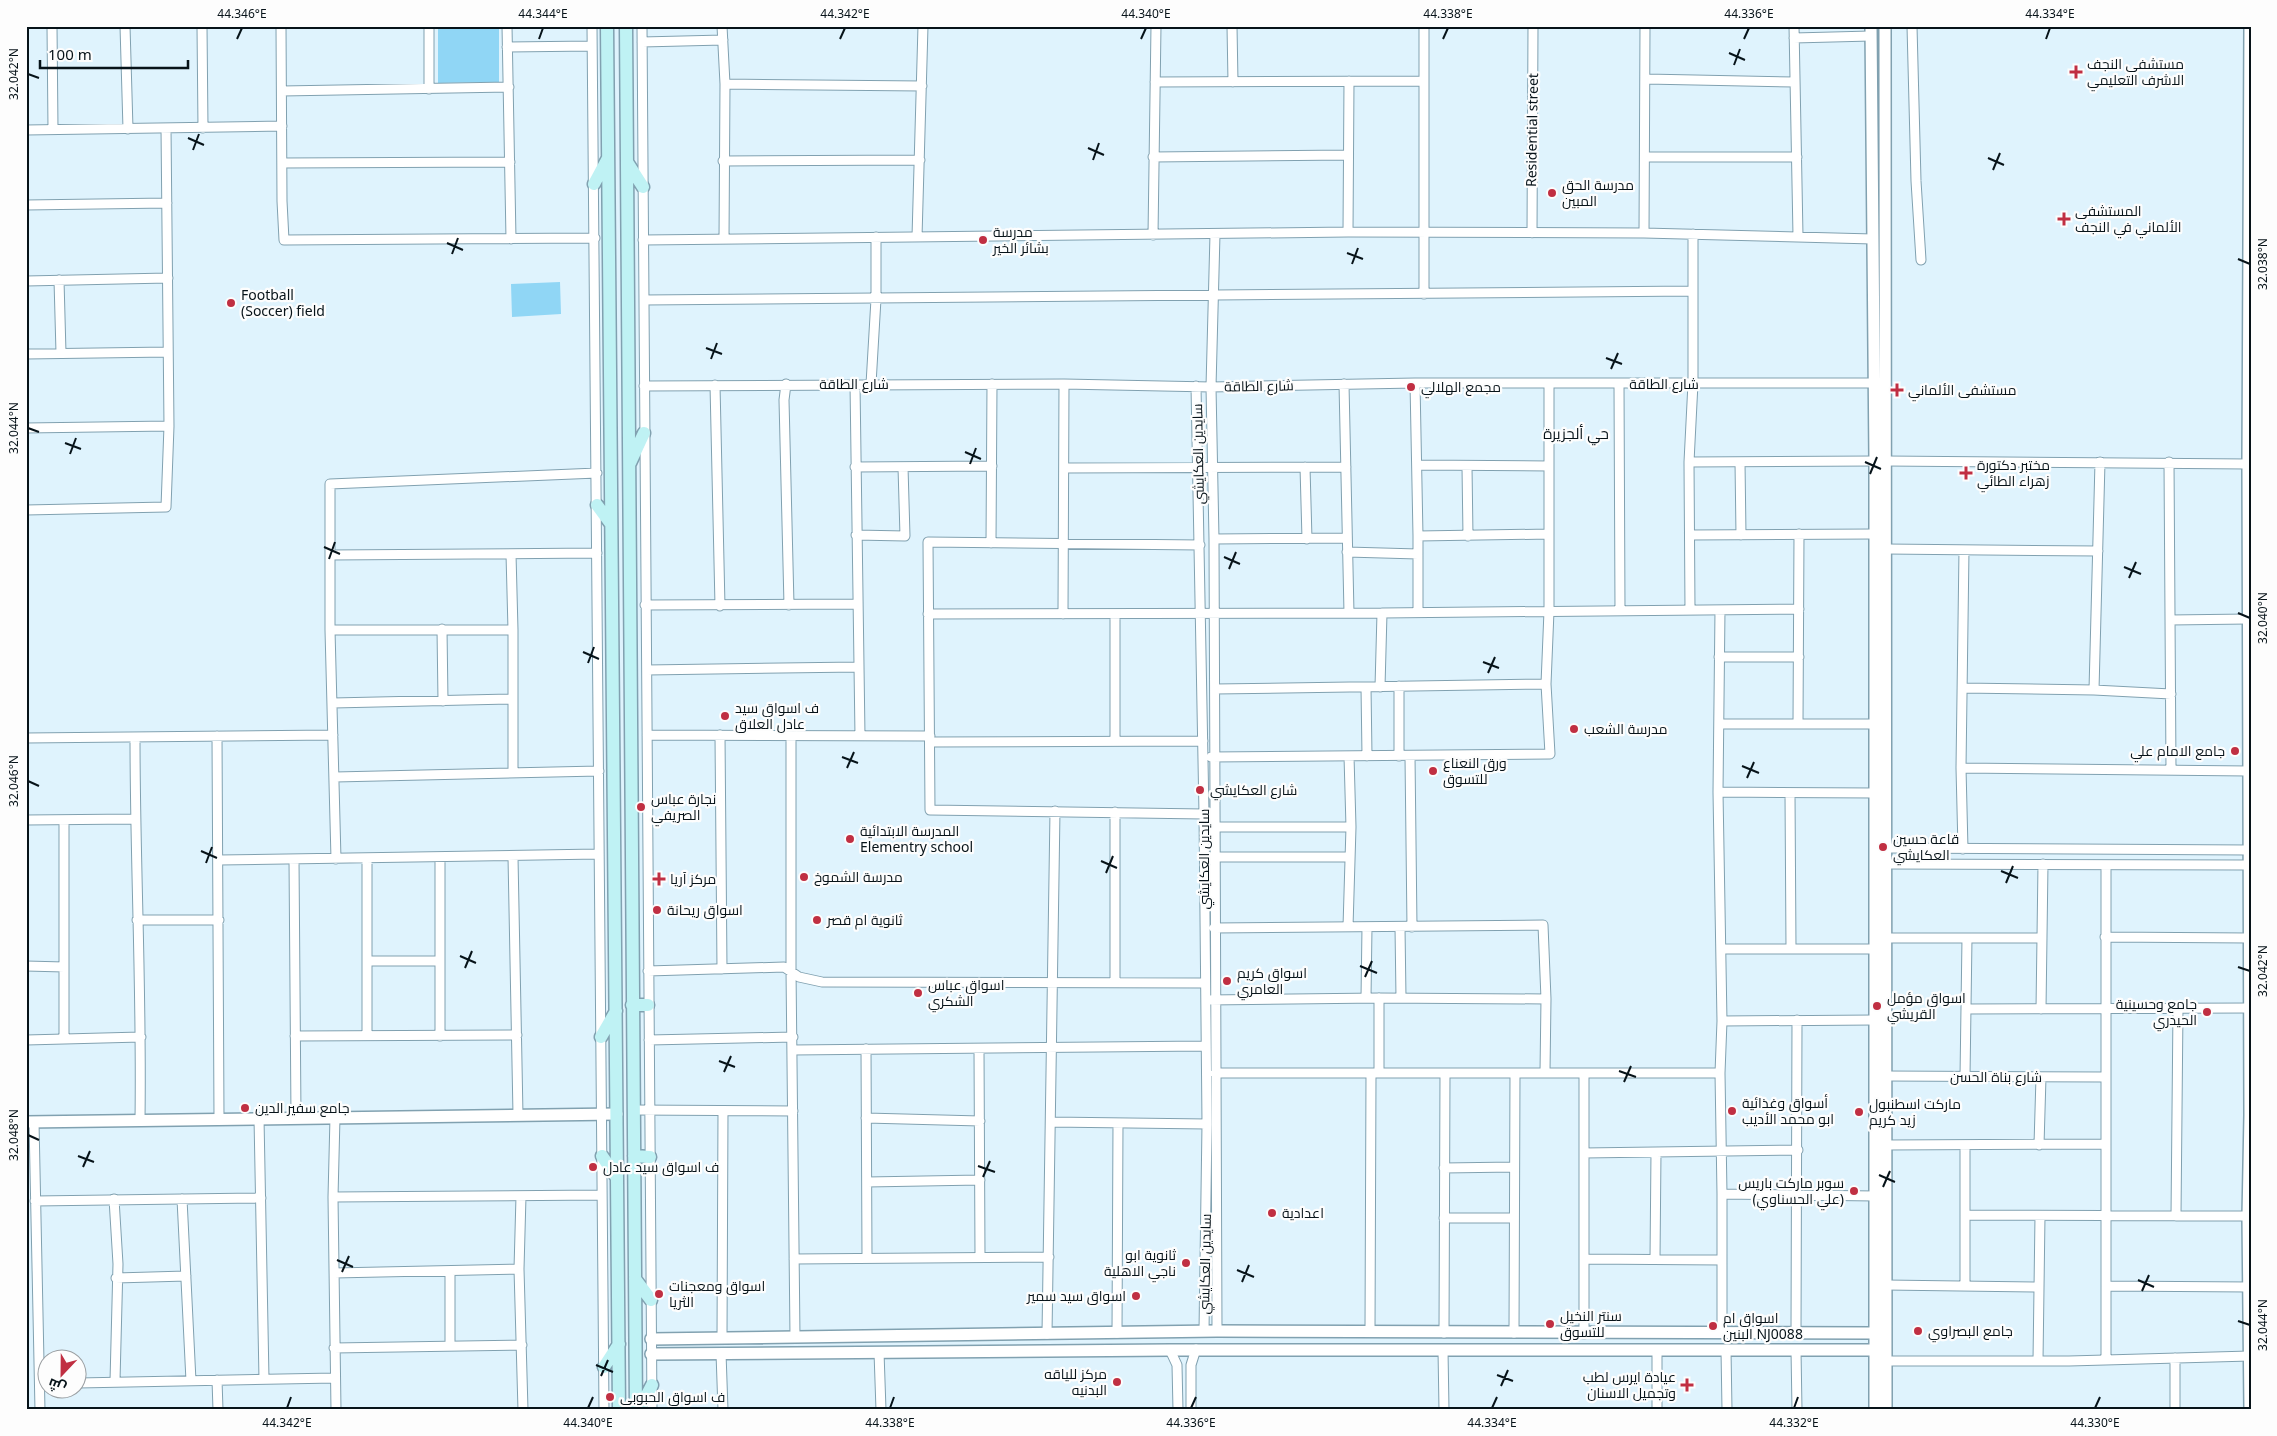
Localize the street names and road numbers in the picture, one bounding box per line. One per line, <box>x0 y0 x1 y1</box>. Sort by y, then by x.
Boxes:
street label: Residential street <box>1521 73 1542 187</box>
street label: شارع الطاقة <box>819 374 889 393</box>
street label: شارع الطاقة <box>1629 374 1699 393</box>
street label: شارع الطاقة <box>1224 375 1294 396</box>
street label: سايدين العكايشي <box>1187 403 1210 505</box>
street label: سايدين العكايشي <box>1194 809 1215 909</box>
street label: شارع بناة الحسن <box>1950 1067 2042 1086</box>
street label: سايدين العكايشي <box>1194 1213 1217 1315</box>

